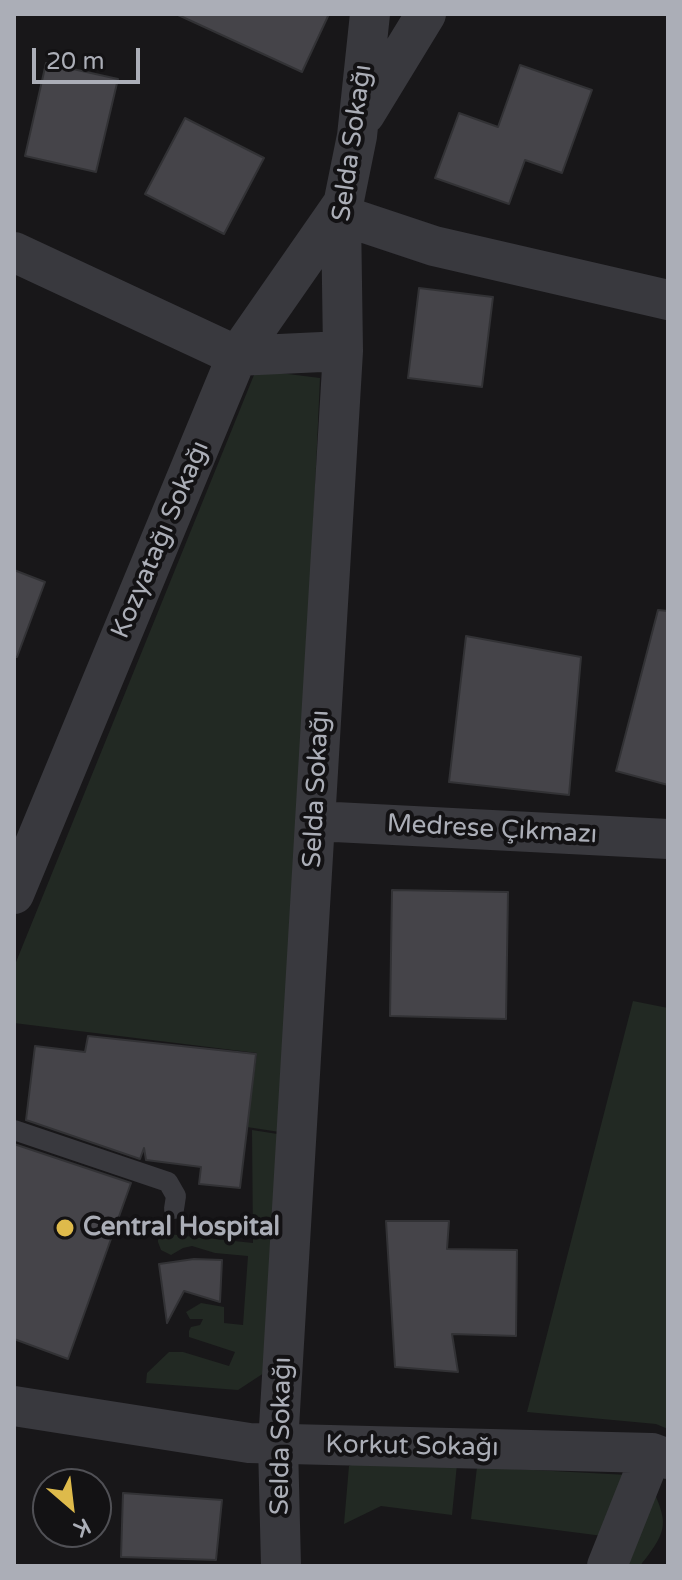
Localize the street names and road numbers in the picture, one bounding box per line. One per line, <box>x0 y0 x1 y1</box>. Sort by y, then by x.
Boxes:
street label: Selda Sokağı <box>327 62 379 224</box>
street label: Kozyatağı Sokağı <box>105 436 217 644</box>
street label: Selda Sokağı <box>297 709 337 869</box>
street label: Medrese Çıkmazı <box>386 809 598 851</box>
street label: Selda Sokağı <box>265 1357 299 1515</box>
street label: Korkut Sokağı <box>325 1430 499 1464</box>

